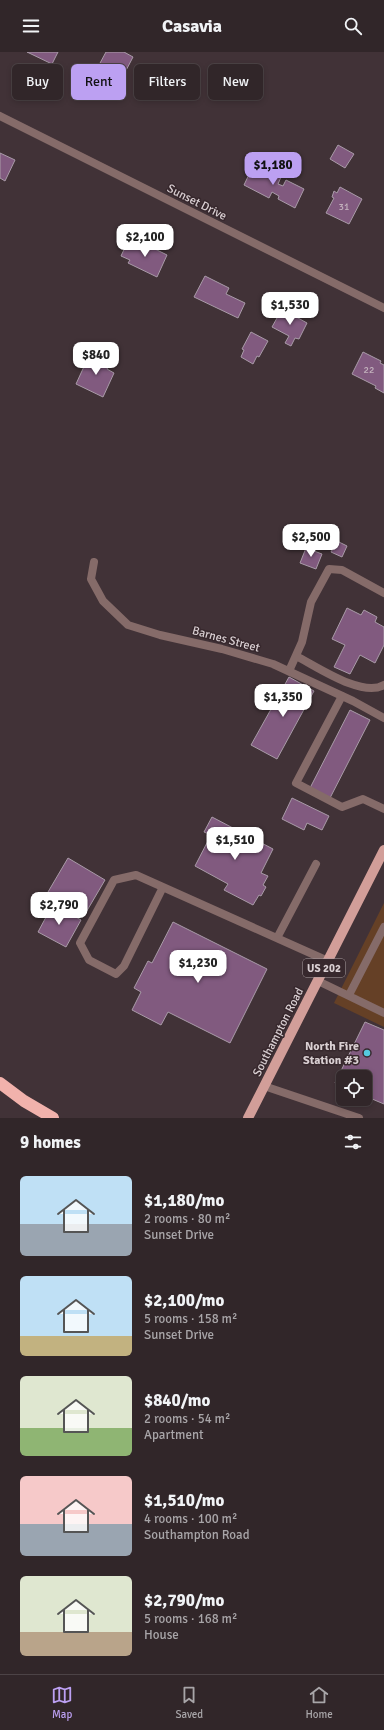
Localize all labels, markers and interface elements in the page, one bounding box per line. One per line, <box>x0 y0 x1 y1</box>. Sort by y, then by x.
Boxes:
icon: menu <box>20 15 42 37</box>
text: Casavia <box>162 15 222 37</box>
icon: search <box>342 15 364 37</box>
chip: Buy <box>12 64 63 100</box>
chip: Rent <box>71 64 126 100</box>
chip: Filters <box>134 64 200 100</box>
chip: New <box>208 64 263 100</box>
pin: $1,180 <box>240 152 306 186</box>
text: $1,180 <box>254 157 292 173</box>
street label: Sunset Drive <box>165 181 229 224</box>
house number: 31 <box>339 201 349 213</box>
pin: $2,100 <box>112 224 178 258</box>
text: $2,100 <box>126 229 164 245</box>
pin: $1,530 <box>257 292 323 326</box>
text: $1,530 <box>271 297 309 313</box>
pin: $840 <box>72 342 120 376</box>
text: $840 <box>82 347 110 363</box>
house number: 22 <box>364 364 374 376</box>
pin: $2,500 <box>278 524 344 558</box>
text: $2,500 <box>292 529 330 545</box>
street label: Barnes Street <box>190 623 261 656</box>
pin: $1,350 <box>250 684 316 718</box>
text: $1,350 <box>264 689 302 705</box>
pin: $1,510 <box>202 827 268 861</box>
text: $1,510 <box>216 832 254 848</box>
pin: $2,790 <box>26 892 92 926</box>
text: $2,790 <box>40 897 78 913</box>
pin: $1,230 <box>165 950 231 984</box>
text: $1,230 <box>179 955 217 971</box>
road number: US 202 <box>303 959 345 977</box>
street label: Southampton Road <box>250 985 307 1079</box>
place label: North Fire Station #3 <box>303 1039 359 1068</box>
marker: North Fire Station #3 <box>362 1048 372 1058</box>
map controls <box>336 1070 372 1106</box>
button: locate <box>336 1070 372 1106</box>
icon: filters <box>342 1131 364 1153</box>
text: 9 homes <box>20 1132 81 1153</box>
text: $1,180/mo <box>144 1190 224 1211</box>
icon: home <box>52 1192 100 1240</box>
text: 2 rooms · 80 m² <box>144 1211 230 1227</box>
text: Sunset Drive <box>144 1227 214 1243</box>
text: $2,100/mo <box>144 1290 224 1311</box>
icon: home <box>52 1292 100 1340</box>
text: 5 rooms · 158 m² <box>144 1311 237 1327</box>
text: Sunset Drive <box>144 1327 214 1343</box>
text: $840/mo <box>144 1390 210 1411</box>
icon: home <box>52 1392 100 1440</box>
text: 2 rooms · 54 m² <box>144 1411 230 1427</box>
text: Apartment <box>144 1427 204 1443</box>
text: $1,510/mo <box>144 1490 224 1511</box>
icon: home <box>52 1492 100 1540</box>
text: 4 rooms · 100 m² <box>144 1511 237 1527</box>
text: Southampton Road <box>144 1527 250 1543</box>
text: $2,790/mo <box>144 1590 224 1611</box>
icon: home <box>52 1592 100 1640</box>
text: 5 rooms · 168 m² <box>144 1611 237 1627</box>
text: House <box>144 1627 179 1643</box>
tab: Map <box>51 1684 73 1721</box>
tab: Saved <box>175 1684 203 1721</box>
tab: Home <box>305 1684 333 1721</box>

